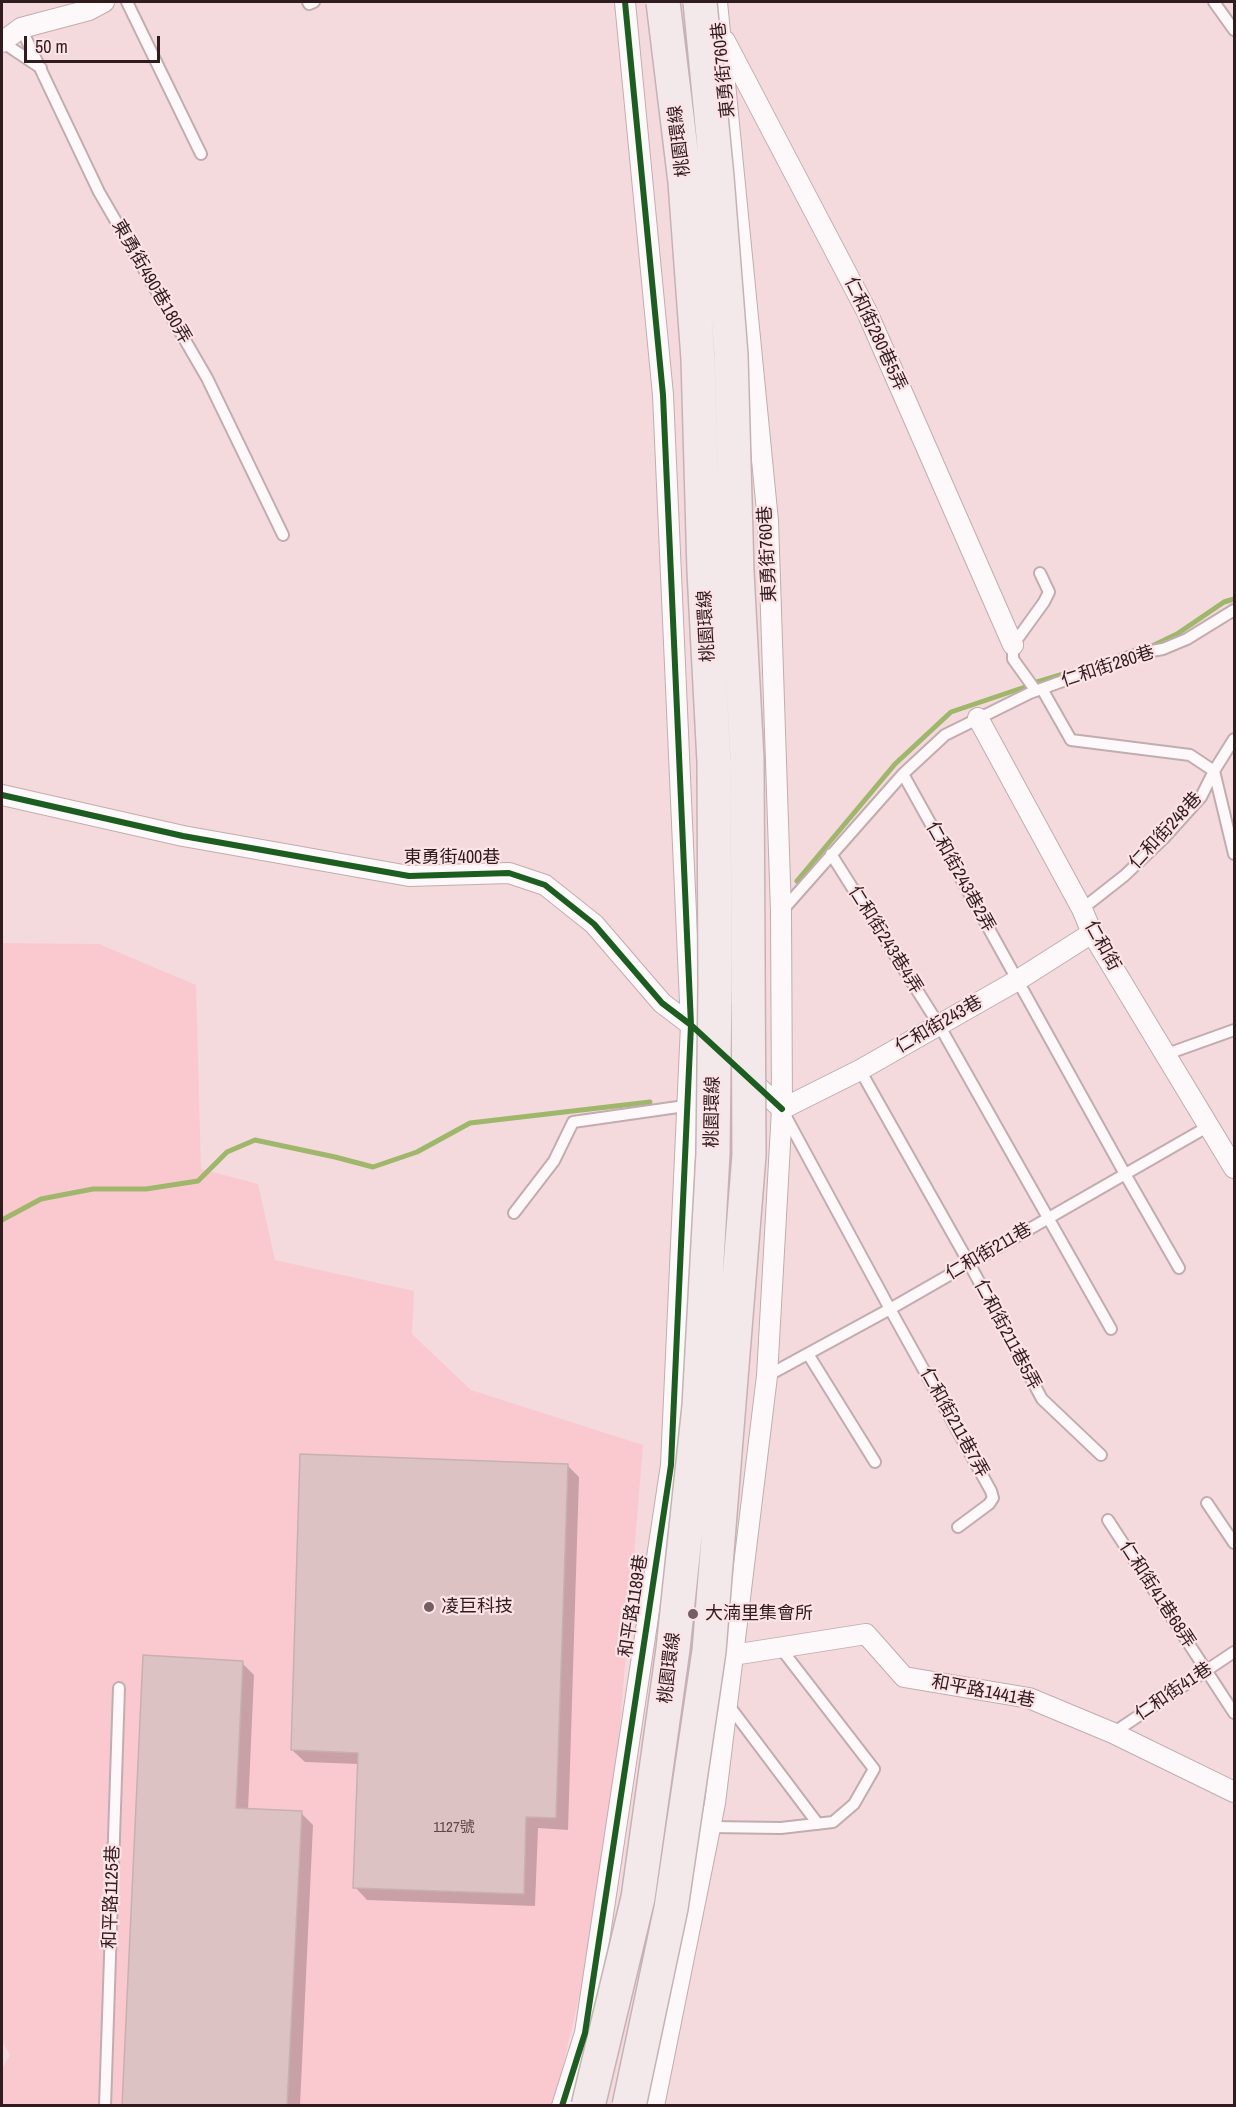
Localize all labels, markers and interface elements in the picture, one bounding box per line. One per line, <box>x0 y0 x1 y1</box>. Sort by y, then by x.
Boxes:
street label: 東勇街760巷 <box>708 21 740 119</box>
scale bar <box>27 24 164 62</box>
text: 50 m <box>35 34 68 59</box>
street label: 桃園環線 <box>665 104 695 178</box>
street label: 東勇街490巷180弄 <box>107 216 195 348</box>
street label: 仁和街280巷5弄 <box>839 274 911 394</box>
street label: 東勇街760巷 <box>755 505 781 603</box>
street label: 桃園環線 <box>694 589 720 663</box>
street label: 仁和街280巷 <box>1059 642 1157 692</box>
street label: 仁和街248巷 <box>1125 788 1207 874</box>
street label: 仁和街243巷2弄 <box>921 818 999 936</box>
street label: 東勇街400巷 <box>404 847 500 869</box>
street label: 仁和街243巷4弄 <box>843 882 927 998</box>
street label: 仁和街 <box>1079 917 1125 975</box>
street label: 仁和街243巷 <box>892 991 986 1059</box>
street label: 桃園環線 <box>702 1076 724 1148</box>
street label: 仁和街211巷 <box>942 1219 1036 1285</box>
street label: 仁和街211巷5弄 <box>969 1276 1045 1394</box>
street label: 仁和街211巷7弄 <box>915 1365 993 1481</box>
street label: 仁和街41巷68弄 <box>1114 1538 1200 1652</box>
street label: 和平路1189巷 <box>615 1553 653 1659</box>
place label: 凌巨科技 <box>441 1596 513 1618</box>
marker: 凌巨科技 <box>422 1600 436 1614</box>
place label: 大湳里集會所 <box>705 1603 813 1625</box>
marker: 大湳里集會所 <box>686 1607 700 1621</box>
street label: 桃園環線 <box>655 1631 685 1705</box>
street label: 仁和街41巷 <box>1131 1658 1217 1726</box>
street label: 和平路1441巷 <box>929 1671 1037 1713</box>
house number: 1127號 <box>433 1819 475 1837</box>
street label: 和平路1125巷 <box>99 1845 125 1949</box>

